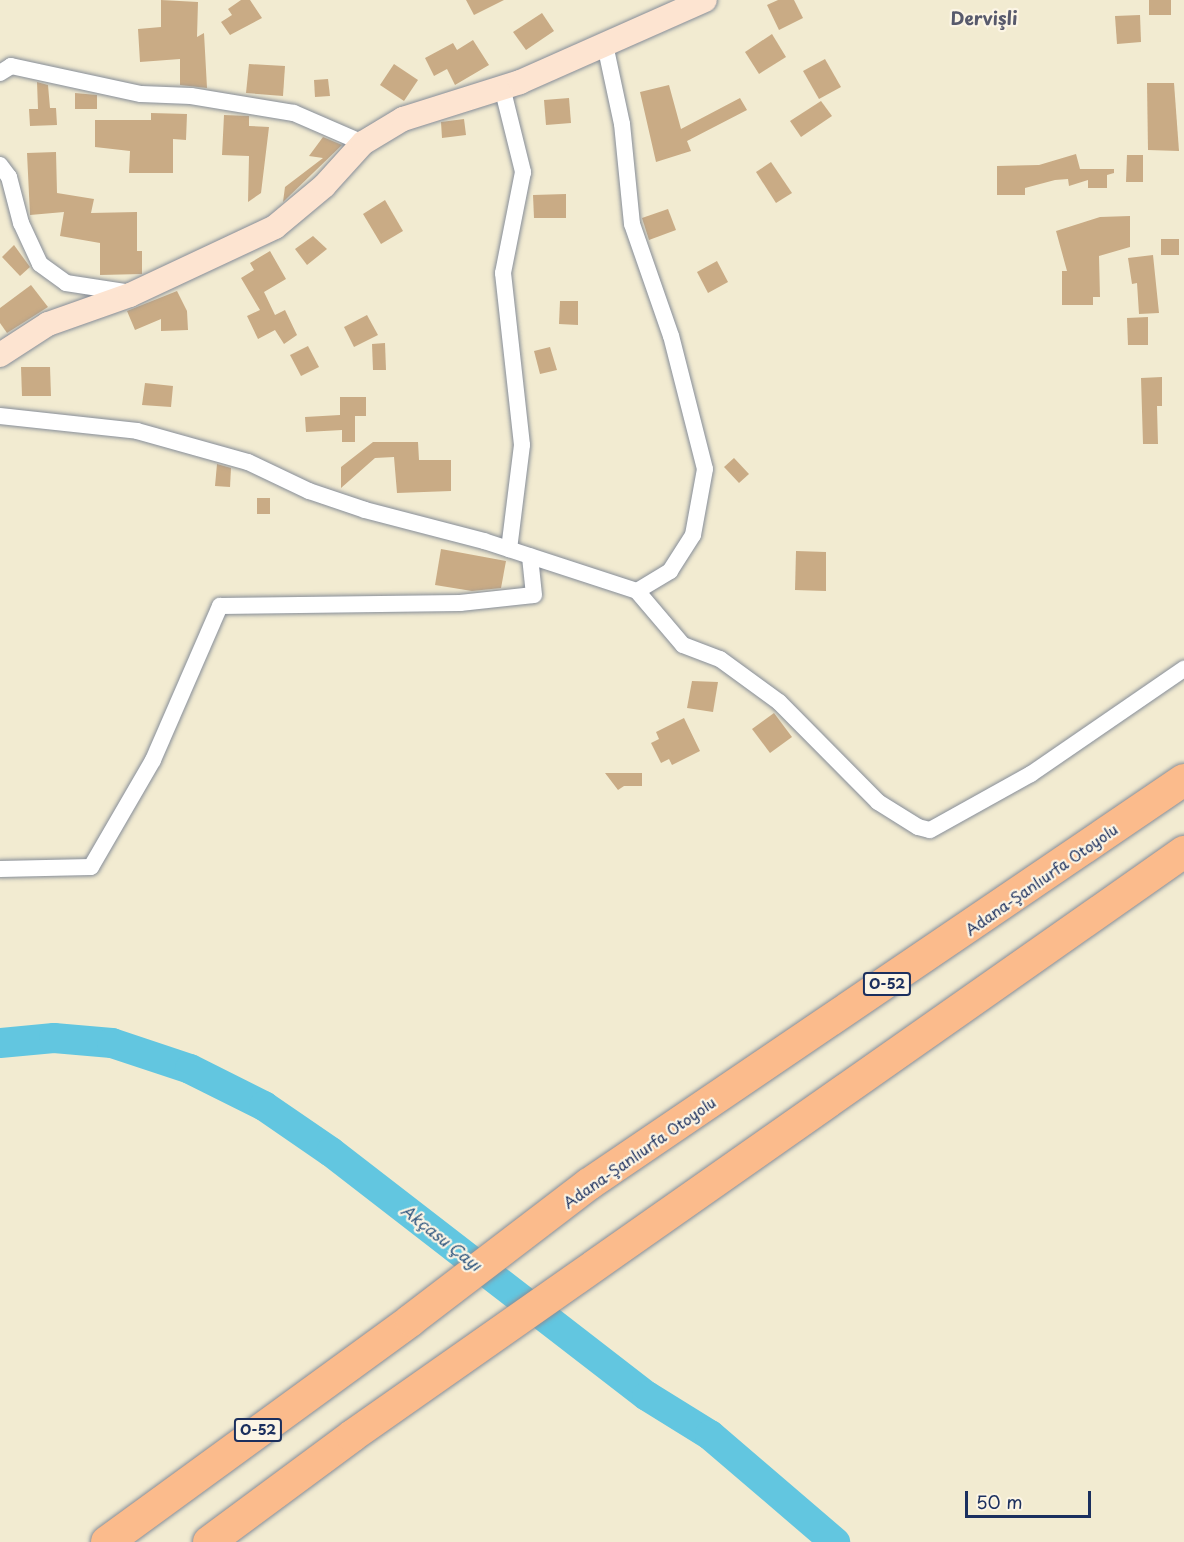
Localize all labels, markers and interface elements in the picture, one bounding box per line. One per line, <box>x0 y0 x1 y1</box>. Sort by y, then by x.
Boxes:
district label: Dervişli <box>950 7 1018 29</box>
street label: Adana-Şanlıurfa Otoyolu <box>961 819 1121 939</box>
road number: O-52 <box>862 973 912 995</box>
street label: Adana-Şanlıurfa Otoyolu <box>559 1092 719 1212</box>
water label: Akçasu Çayı <box>398 1200 486 1274</box>
road number: O-52 <box>232 1419 284 1441</box>
scale bar <box>968 1479 1094 1517</box>
text: 50 m <box>976 1488 1023 1515</box>

